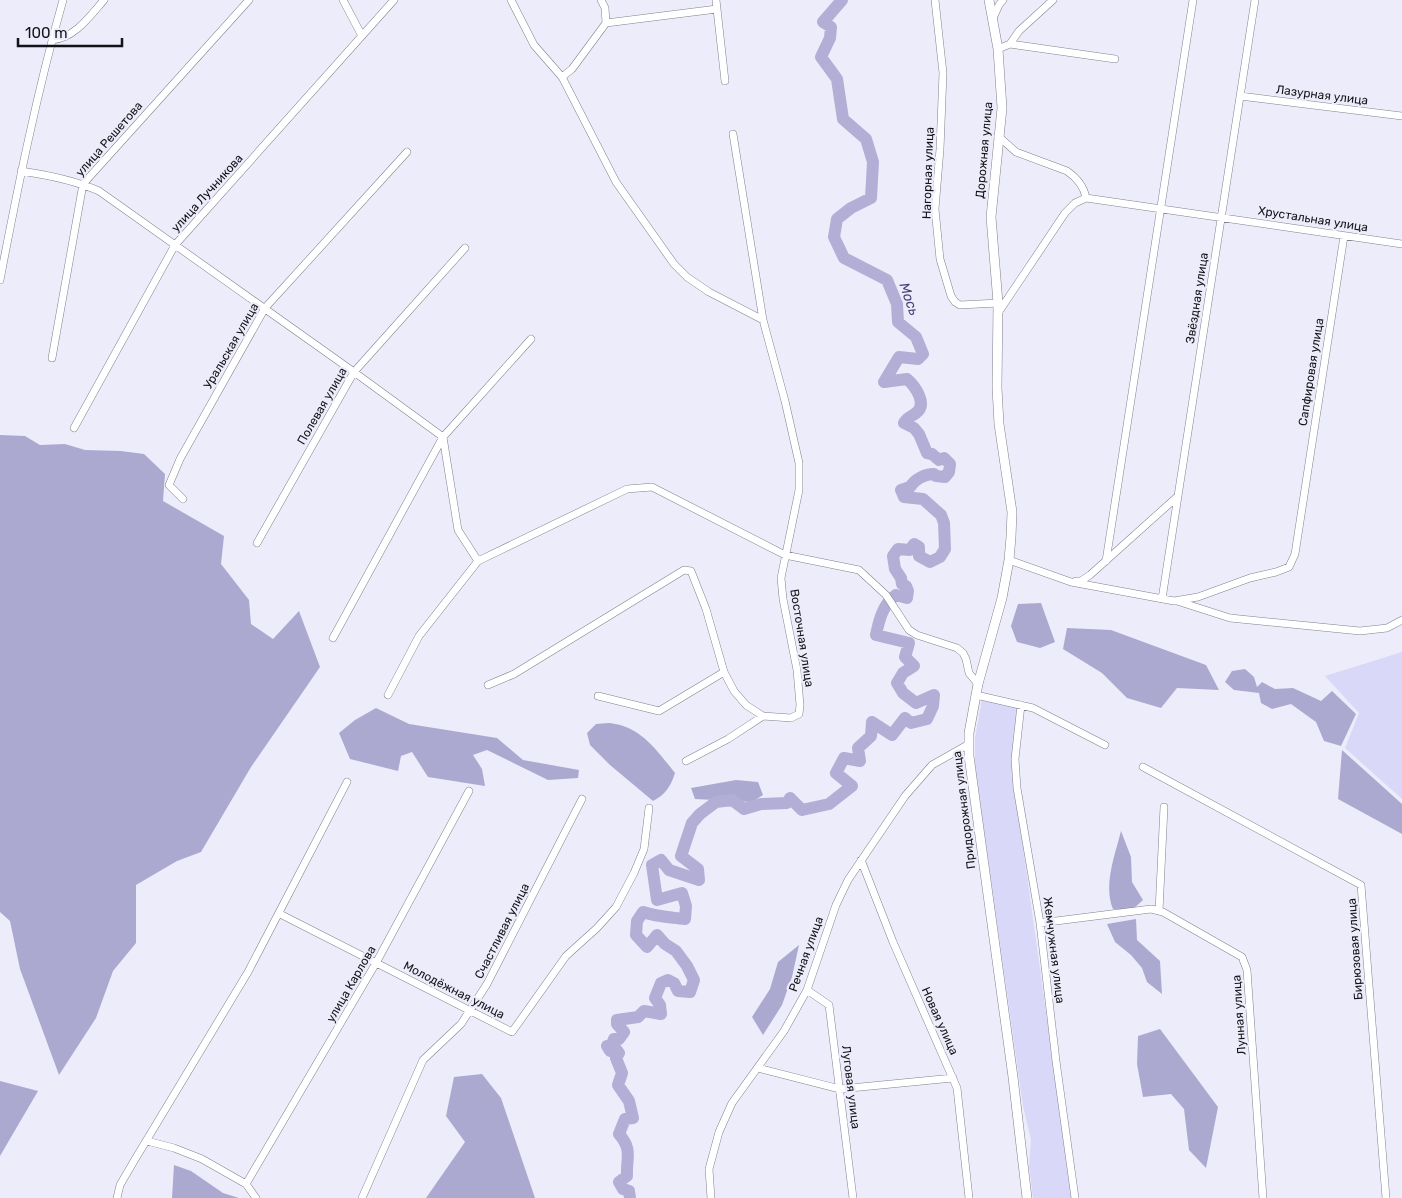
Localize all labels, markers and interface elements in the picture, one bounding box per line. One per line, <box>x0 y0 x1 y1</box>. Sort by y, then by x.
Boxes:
scale bar <box>18 15 121 47</box>
text: 100 m <box>25 24 67 42</box>
street label: Лазурная улица <box>1275 82 1369 108</box>
street label: улица Решетова <box>73 99 145 179</box>
street label: Дорожная улица <box>973 101 995 199</box>
street label: Нагорная улица <box>919 127 937 219</box>
street label: улица Лучникова <box>168 151 246 235</box>
street label: Хрустальная улица <box>1257 203 1369 235</box>
street label: Звёздная улица <box>1183 251 1211 345</box>
water label: Мось <box>895 280 923 318</box>
street label: Уральская улица <box>201 300 261 392</box>
street label: Сапфировая улица <box>1296 317 1326 427</box>
street label: Полевая улица <box>294 365 350 447</box>
street label: Восточная улица <box>787 588 817 688</box>
street label: Придорожная улица <box>950 750 978 870</box>
street label: Счастливая улица <box>472 881 532 981</box>
street label: Жемчужная улица <box>1041 896 1067 1004</box>
street label: Бирюзовая улица <box>1344 898 1366 1000</box>
street label: Речная улица <box>786 915 826 993</box>
street label: улица Карлова <box>323 943 379 1025</box>
street label: Молодёжная улица <box>401 958 507 1022</box>
street label: Лунная улица <box>1229 974 1249 1056</box>
street label: Новая улица <box>919 985 961 1057</box>
street label: Луговая улица <box>839 1044 863 1130</box>

